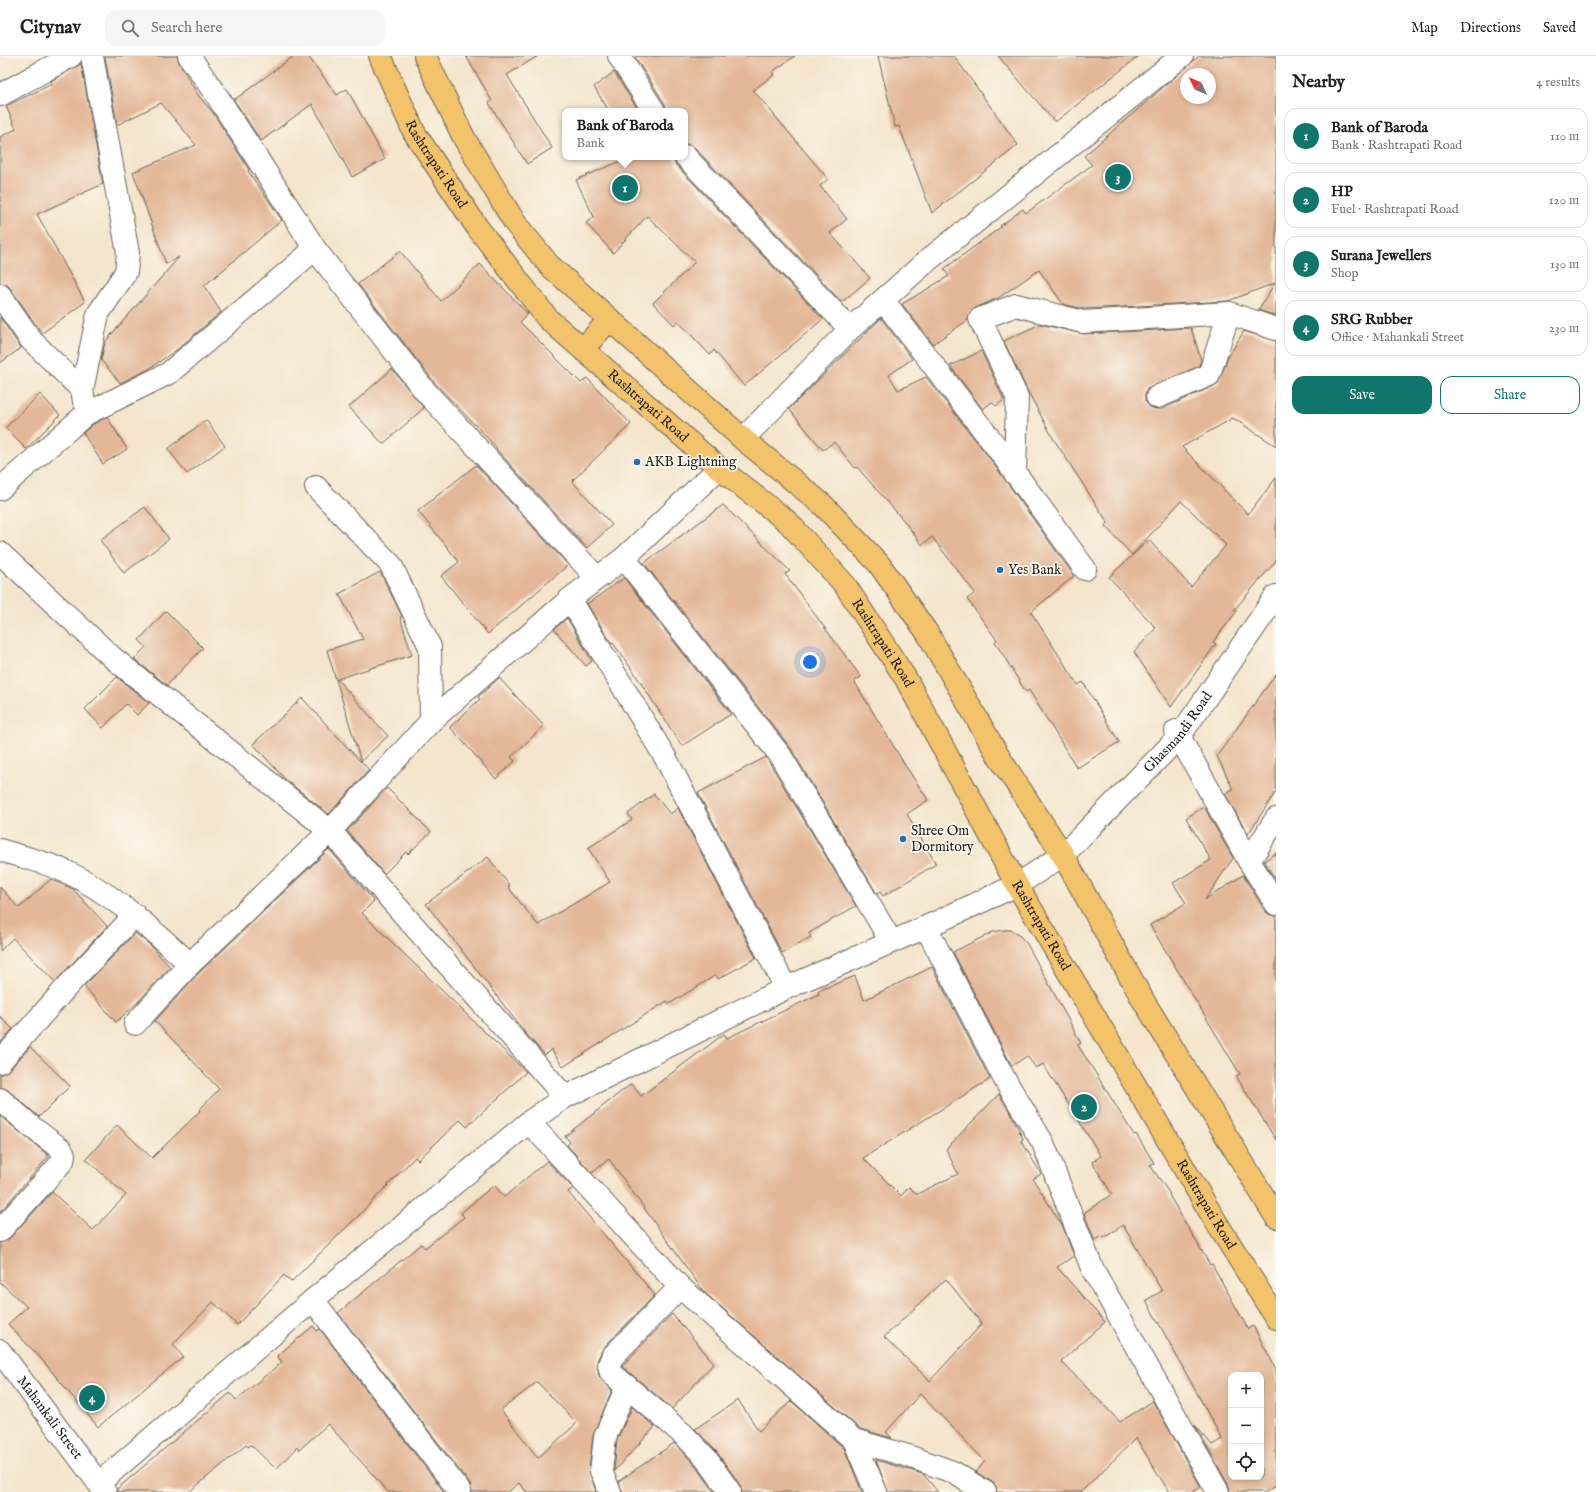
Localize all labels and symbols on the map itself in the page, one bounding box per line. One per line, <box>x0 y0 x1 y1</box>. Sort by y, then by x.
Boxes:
north arrow <box>1180 68 1216 104</box>
street label: Rashtrapati Road <box>401 117 471 212</box>
pin: 3 <box>1105 162 1131 192</box>
pin: 1 <box>612 173 638 203</box>
street label: Rashtrapati Road <box>604 366 693 447</box>
place label: AKB Lightning <box>644 453 737 471</box>
marker: AKB Lightning <box>632 457 642 467</box>
place label: Yes Bank <box>1008 561 1062 579</box>
marker: Yes Bank <box>995 565 1005 575</box>
street label: Rashtrapati Road <box>847 595 918 691</box>
your location <box>800 652 820 672</box>
street label: Ghasmandi Road <box>1140 688 1217 777</box>
place label: Shree Om Dormitory <box>911 822 974 856</box>
marker: Shree Om Dormitory <box>898 834 908 844</box>
street label: Rashtrapati Road <box>1007 877 1075 974</box>
pin: 2 <box>1071 1092 1097 1122</box>
street label: Rashtrapati Road <box>1172 1156 1240 1253</box>
street label: Mahankali Street <box>13 1372 87 1463</box>
pin: 4 <box>79 1383 105 1413</box>

